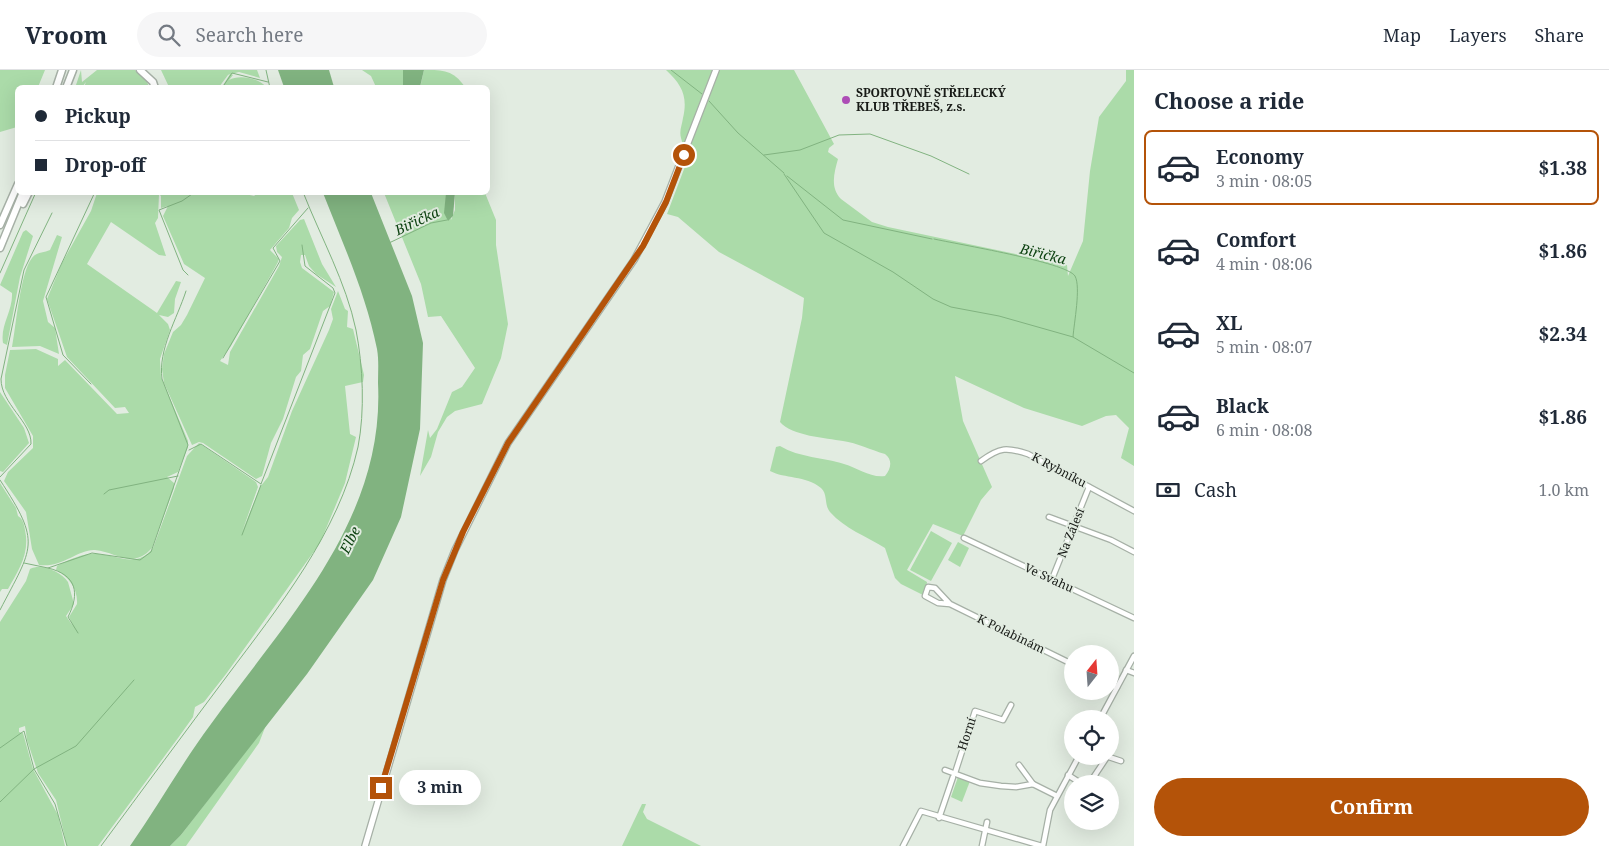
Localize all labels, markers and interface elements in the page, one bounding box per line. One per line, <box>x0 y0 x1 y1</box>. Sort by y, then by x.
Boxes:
search box <box>137 12 487 57</box>
text: Vroom <box>25 18 107 51</box>
icon: search <box>155 21 183 49</box>
text: Search here <box>195 22 303 48</box>
text: Map <box>1383 23 1421 47</box>
text: Layers <box>1449 23 1507 47</box>
text: Share <box>1535 23 1584 47</box>
place label: SPORTOVNĚ STŘELECKÝ KLUB TŘEBEŠ, z.s. <box>856 84 1006 115</box>
text: Choose a ride <box>1154 85 1304 115</box>
marker: SPORTOVNĚ STŘELECKÝ KLUB TŘEBEŠ, z.s. <box>840 94 852 106</box>
text: Pickup <box>65 103 131 129</box>
route start <box>673 144 695 166</box>
text: Economy <box>1216 144 1304 170</box>
icon: car <box>1156 145 1201 190</box>
text: Drop-off <box>65 152 145 178</box>
text: $1.38 <box>1538 155 1587 181</box>
text: 3 min · 08:05 <box>1216 170 1312 192</box>
water label: Biřička <box>391 202 443 240</box>
text: Comfort <box>1216 227 1296 253</box>
icon: car <box>1156 228 1201 273</box>
water label: Biřička <box>1017 238 1069 269</box>
text: $1.86 <box>1538 238 1587 264</box>
text: 4 min · 08:06 <box>1216 253 1312 275</box>
text: XL <box>1216 310 1242 336</box>
icon: car <box>1156 311 1201 356</box>
text: $2.34 <box>1538 321 1587 347</box>
text: 5 min · 08:07 <box>1216 336 1312 358</box>
text: Black <box>1216 393 1269 419</box>
icon: car <box>1156 394 1201 439</box>
text: $1.86 <box>1538 404 1587 430</box>
text: 6 min · 08:08 <box>1216 419 1312 441</box>
street label: K Rybníku <box>1029 448 1090 491</box>
icon: cash <box>1154 476 1182 504</box>
text: Cash <box>1194 477 1237 503</box>
text: 1.0 km <box>1538 479 1589 501</box>
street label: Na Zálesí <box>1053 505 1088 560</box>
water label: Elbe <box>334 523 364 557</box>
street label: Ve Svahu <box>1022 559 1077 596</box>
street label: K Polabinám <box>975 610 1048 657</box>
north arrow <box>1064 645 1119 700</box>
map controls <box>1064 645 1119 830</box>
button: locate <box>1064 710 1119 765</box>
street label: Horní <box>953 715 980 752</box>
callout: 3 min <box>398 770 481 806</box>
button: layers <box>1064 775 1119 830</box>
text: 3 min <box>417 776 463 798</box>
route end <box>370 777 392 799</box>
button: Confirm <box>1154 778 1589 836</box>

